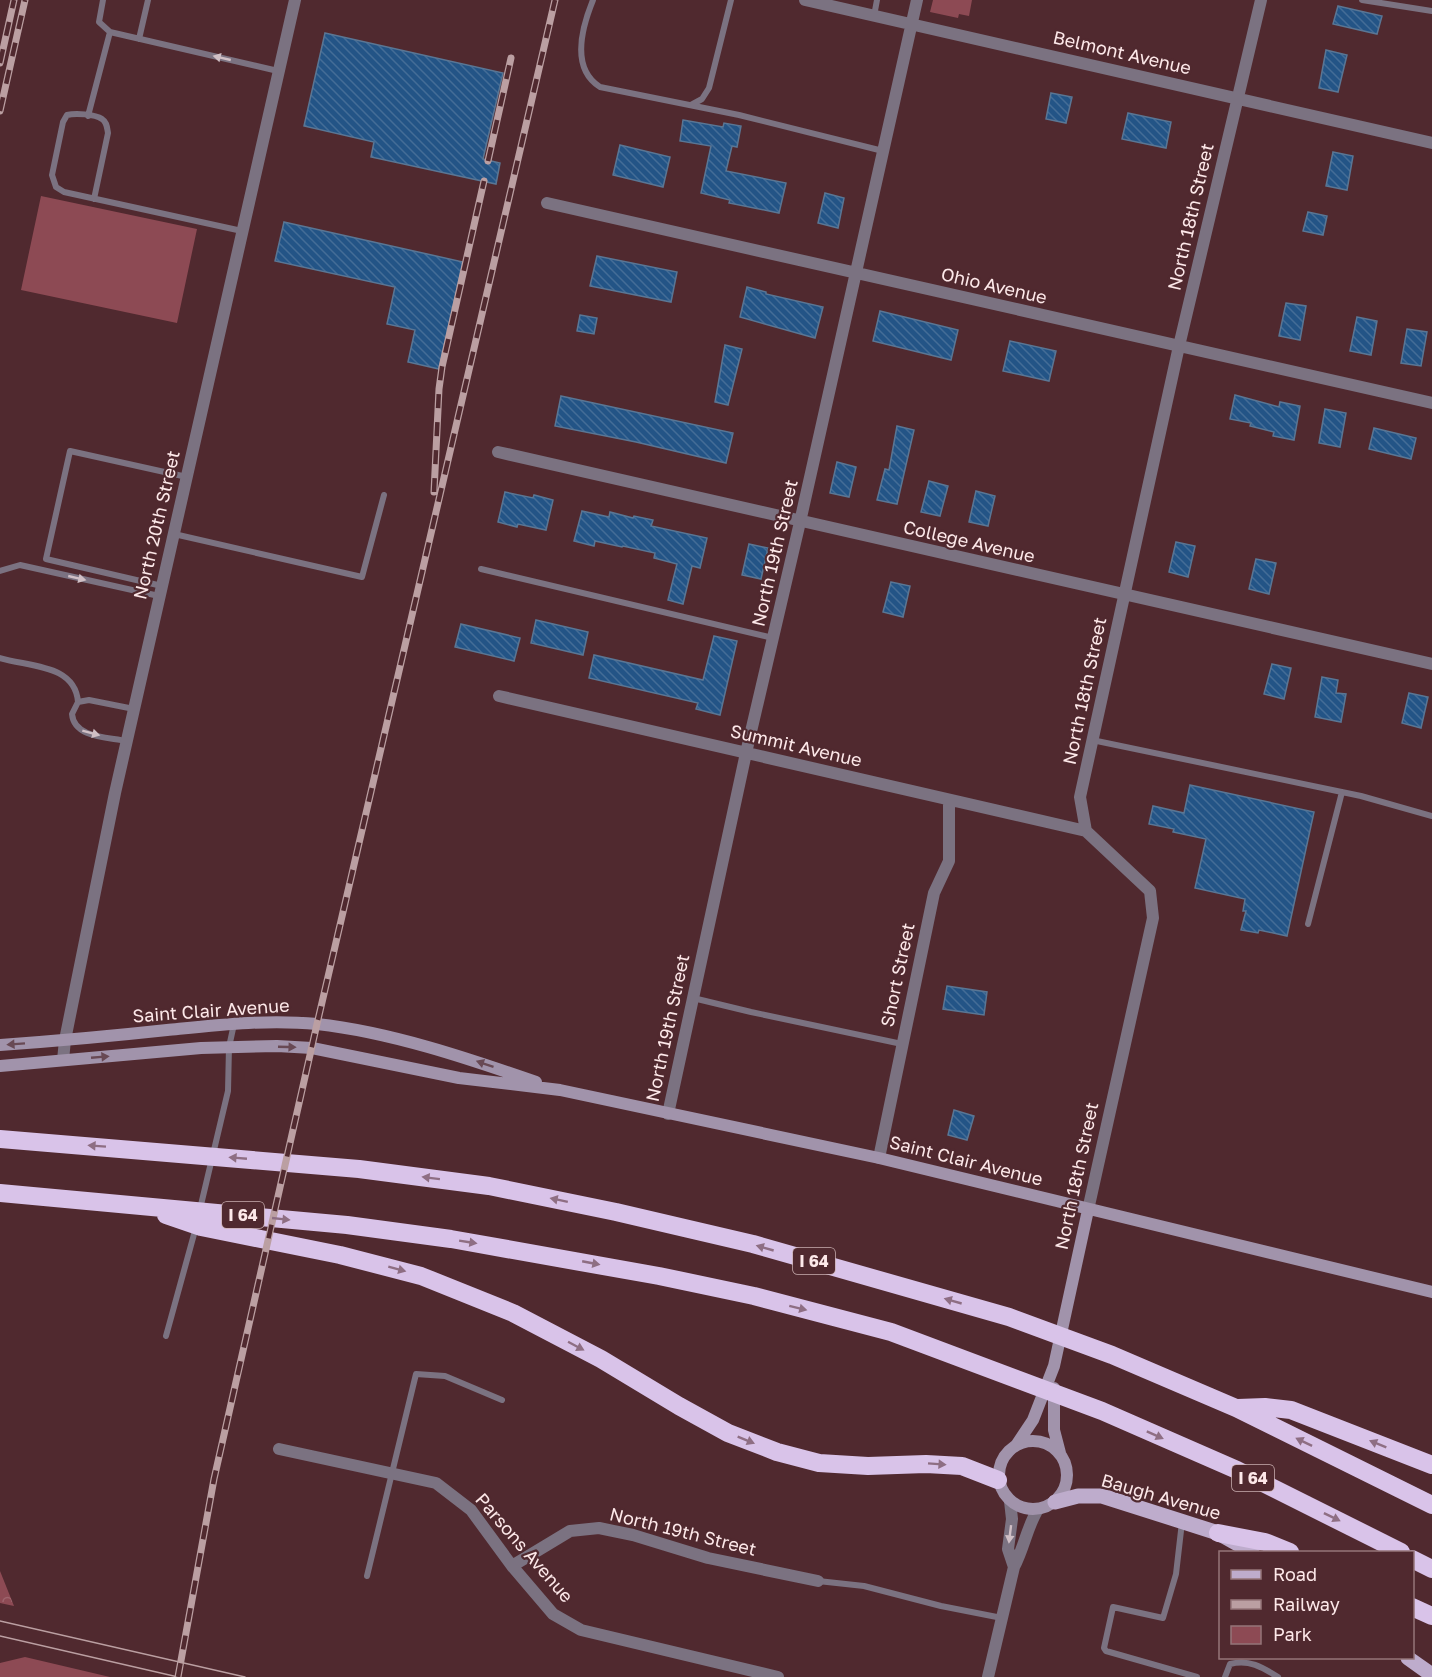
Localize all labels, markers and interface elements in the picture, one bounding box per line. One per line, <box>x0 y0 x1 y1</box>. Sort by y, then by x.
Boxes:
street label: Belmont Avenue <box>1051 25 1193 79</box>
one-way arrow <box>213 53 231 63</box>
street label: North 18th Street <box>1162 141 1218 293</box>
street label: Ohio Avenue <box>939 262 1049 308</box>
street label: North 20th Street <box>128 448 184 601</box>
street label: North 19th Street <box>746 477 802 628</box>
street label: College Avenue <box>901 515 1037 567</box>
one-way arrow <box>68 574 87 584</box>
street label: North 18th Street <box>1058 615 1110 767</box>
street label: Summit Avenue <box>728 719 864 771</box>
one-way arrow <box>82 729 100 738</box>
street label: Short Street <box>875 921 919 1029</box>
street label: North 19th Street <box>641 952 693 1104</box>
street label: Saint Clair Avenue <box>132 994 290 1026</box>
one-way arrow <box>6 1039 25 1049</box>
one-way arrow <box>278 1042 297 1051</box>
one-way arrow <box>91 1052 110 1062</box>
one-way arrow <box>476 1059 494 1069</box>
street label: North 18th Street <box>1050 1100 1102 1252</box>
street label: Saint Clair Avenue <box>887 1130 1045 1190</box>
one-way arrow <box>88 1141 107 1151</box>
one-way arrow <box>228 1153 247 1163</box>
one-way arrow <box>422 1174 441 1183</box>
one-way arrow <box>549 1195 568 1205</box>
road number: I 64 <box>222 1202 264 1228</box>
one-way arrow <box>272 1214 291 1224</box>
one-way arrow <box>458 1237 477 1246</box>
one-way arrow <box>756 1243 774 1252</box>
road number: I 64 <box>793 1248 835 1274</box>
one-way arrow <box>582 1259 601 1268</box>
one-way arrow <box>388 1265 406 1275</box>
one-way arrow <box>944 1296 962 1305</box>
one-way arrow <box>789 1303 807 1313</box>
one-way arrow <box>567 1341 584 1351</box>
one-way arrow <box>1147 1430 1165 1440</box>
one-way arrow <box>737 1436 755 1445</box>
one-way arrow <box>1296 1437 1313 1446</box>
one-way arrow <box>1368 1439 1386 1449</box>
one-way arrow <box>928 1460 947 1469</box>
road number: I 64 <box>1232 1465 1274 1491</box>
street label: Baugh Avenue <box>1099 1468 1224 1524</box>
street label: Parsons Avenue <box>471 1488 578 1607</box>
street label: North 19th Street <box>608 1502 759 1560</box>
one-way arrow <box>1324 1512 1341 1521</box>
one-way arrow <box>1006 1525 1015 1544</box>
legend <box>1219 1551 1414 1659</box>
text: Road <box>1273 1563 1317 1585</box>
text: Railway <box>1273 1593 1340 1615</box>
text: Park <box>1273 1623 1312 1645</box>

